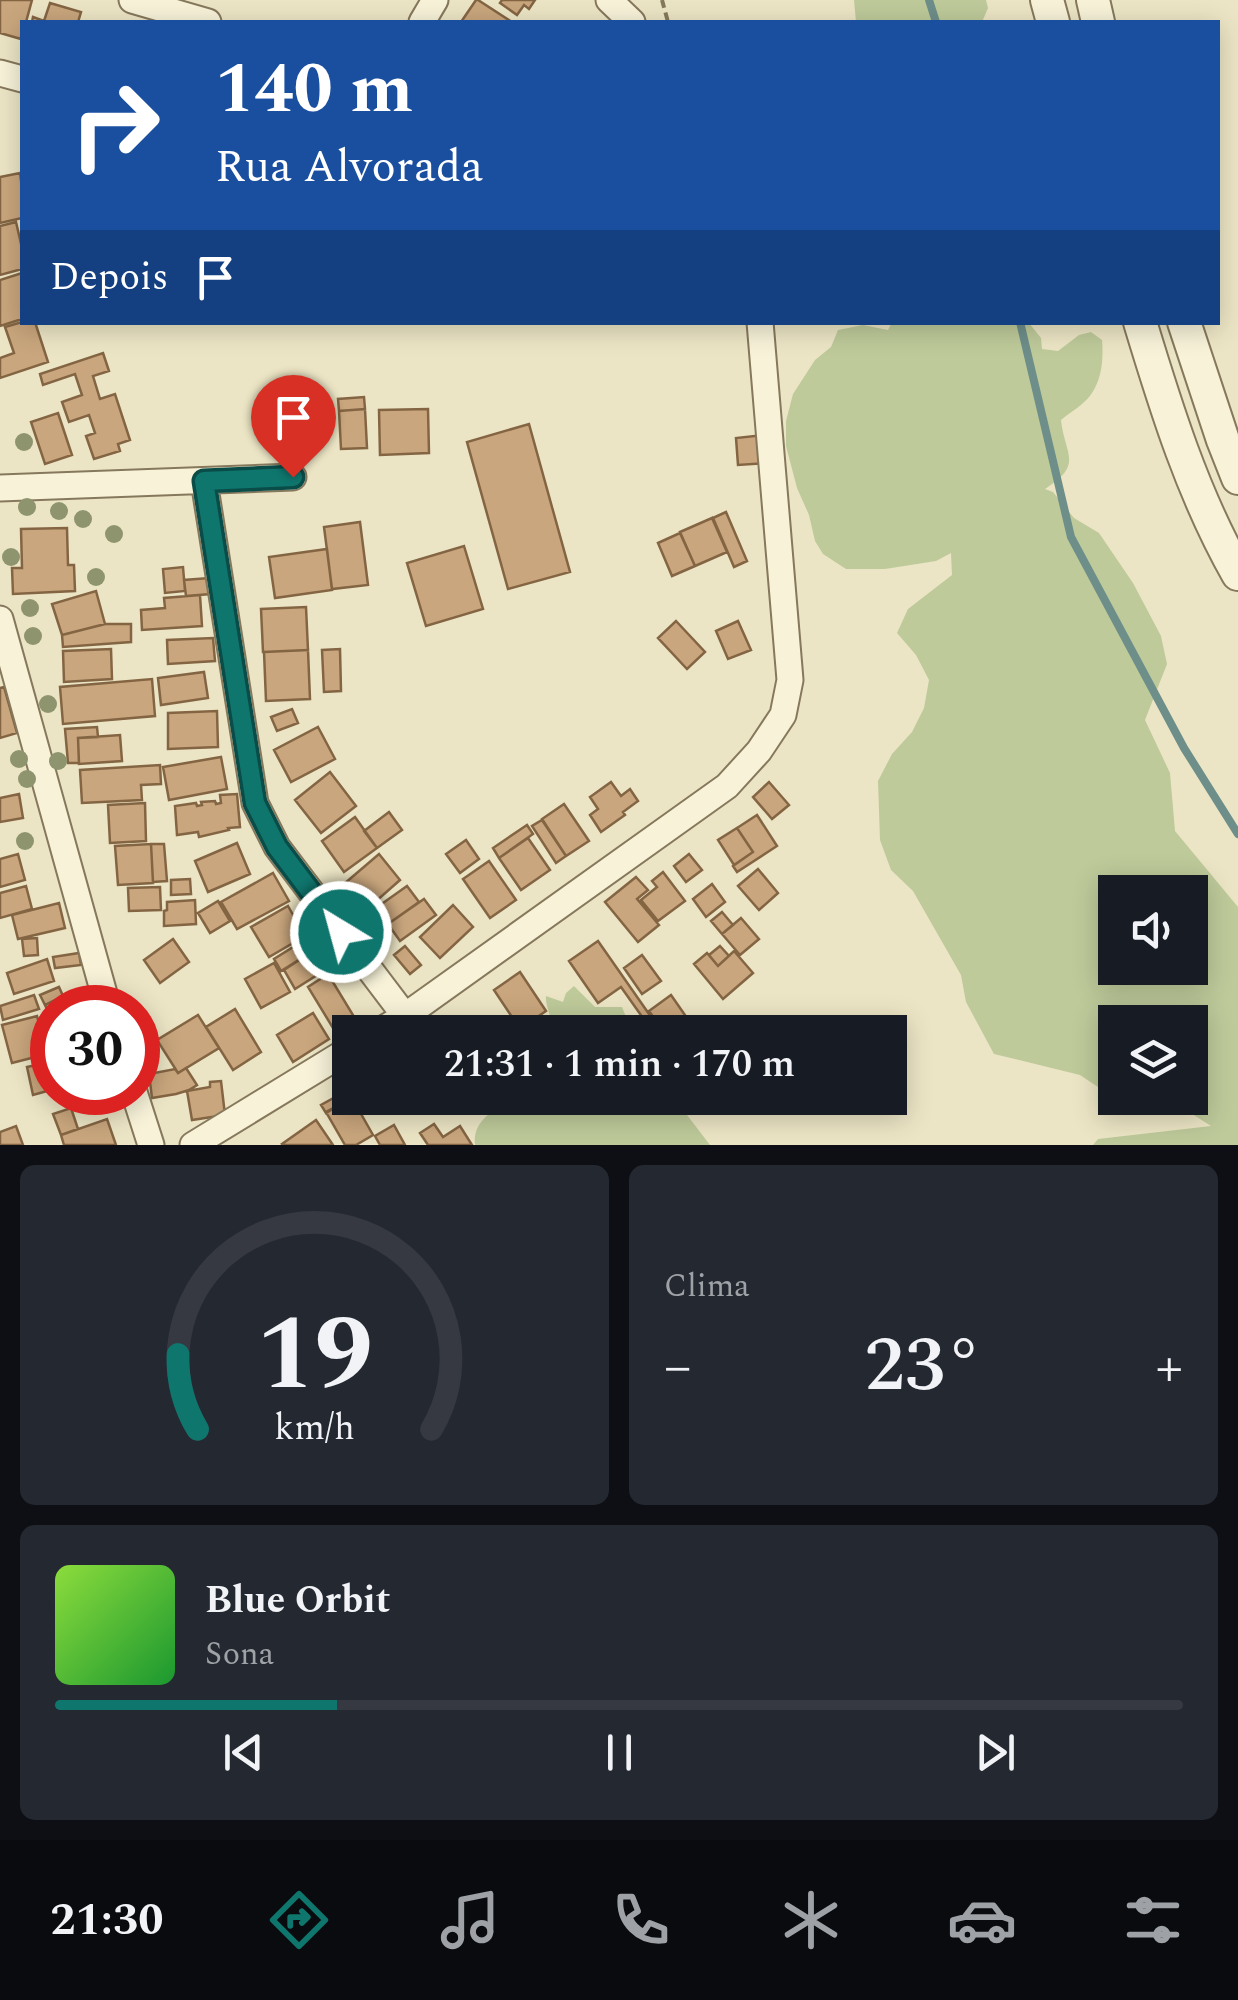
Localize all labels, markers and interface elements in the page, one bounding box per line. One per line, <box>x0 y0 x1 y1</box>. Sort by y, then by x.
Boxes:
text: 140 m <box>215 37 413 143</box>
icon: right <box>50 60 180 190</box>
text: Rua Alvorada <box>215 133 483 202</box>
text: Depois <box>50 249 168 307</box>
icon: arrive <box>188 250 243 305</box>
pin <box>251 375 336 478</box>
icon: arrive <box>266 390 321 445</box>
map controls <box>1098 875 1208 1115</box>
button: sound <box>1098 875 1208 985</box>
position arrow <box>289 880 393 984</box>
speed limit sign: 30 <box>30 985 160 1115</box>
button: layers <box>1098 1005 1208 1115</box>
text: 21:31 · 1 min · 170 m <box>444 1036 795 1094</box>
text: Clima <box>664 1262 750 1311</box>
text: 19 <box>256 1277 373 1435</box>
text: 23° <box>865 1310 982 1424</box>
text: − <box>664 1326 692 1409</box>
text: + <box>1155 1326 1183 1409</box>
text: km/h <box>274 1401 355 1456</box>
text: Blue Orbit <box>205 1572 390 1630</box>
text: Sona <box>205 1630 274 1679</box>
icon: previous <box>216 1725 271 1780</box>
icon: pause <box>592 1725 647 1780</box>
icon: next <box>968 1725 1023 1780</box>
icon: directions <box>264 1885 334 1955</box>
icon: music <box>435 1885 505 1955</box>
icon: phone <box>606 1885 676 1955</box>
icon: climate <box>776 1885 846 1955</box>
icon: car <box>947 1885 1017 1955</box>
icon: filters <box>1118 1885 1188 1955</box>
text: 21:30 <box>50 1886 163 1955</box>

